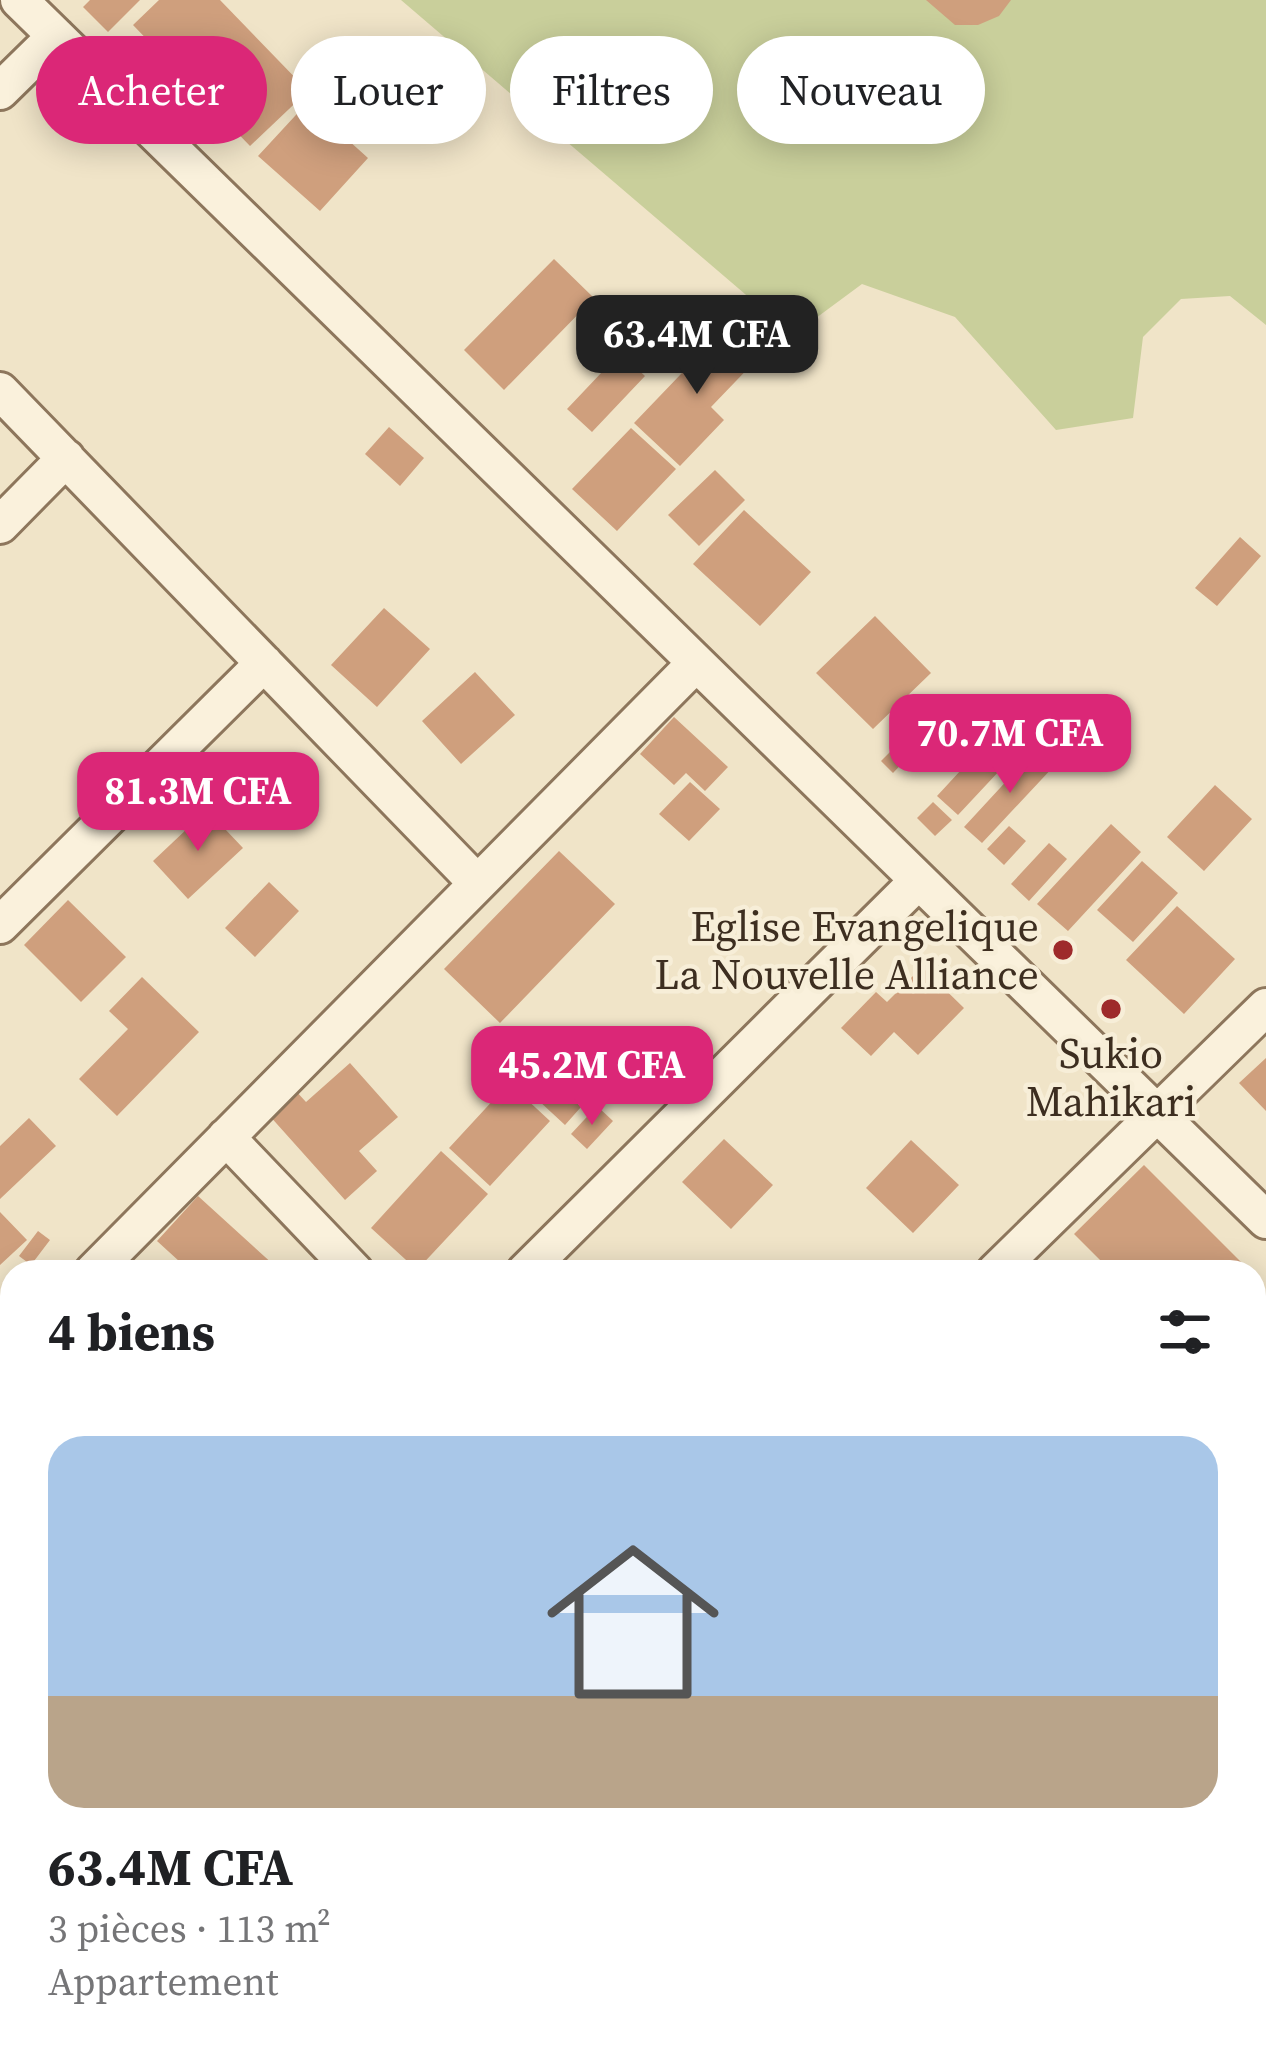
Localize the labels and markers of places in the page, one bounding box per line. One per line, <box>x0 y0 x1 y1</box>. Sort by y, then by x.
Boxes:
pin: 63.4M CFA <box>560 295 834 397</box>
pin: 70.7M CFA <box>873 694 1147 796</box>
pin: 81.3M CFA <box>61 752 335 854</box>
place label: Eglise Evangelique La Nouvelle Alliance <box>655 897 1039 1003</box>
marker: Eglise Evangelique La Nouvelle Alliance <box>1050 937 1076 963</box>
marker: Sukio Mahikari <box>1098 996 1124 1022</box>
place label: Sukio Mahikari <box>1026 1024 1196 1130</box>
pin: 45.2M CFA <box>455 1026 729 1128</box>

